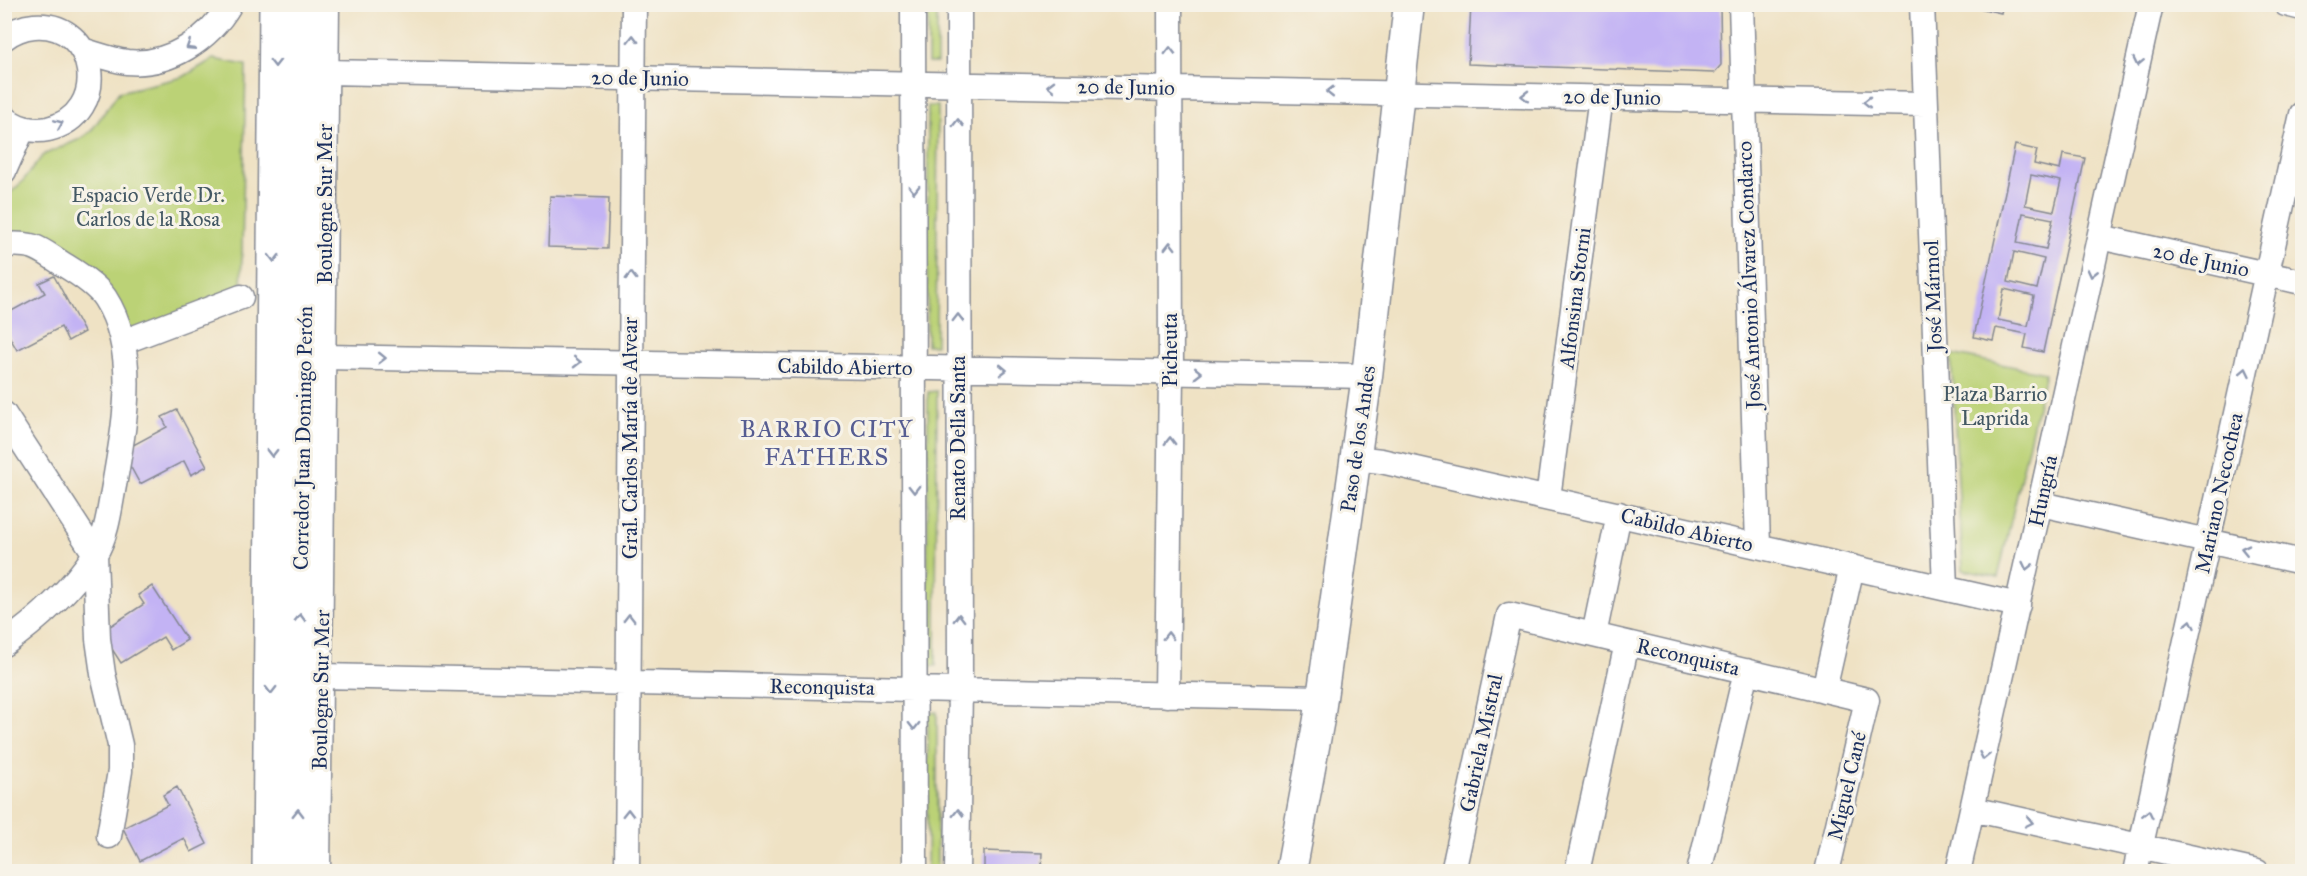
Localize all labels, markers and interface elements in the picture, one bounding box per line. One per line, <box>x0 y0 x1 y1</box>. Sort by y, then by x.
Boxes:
one-way arrow <box>627 35 639 44</box>
one-way arrow <box>186 38 196 50</box>
one-way arrow <box>1164 47 1176 56</box>
one-way arrow <box>2132 56 2145 66</box>
one-way arrow <box>269 58 281 67</box>
street label: 20 de Junio <box>591 64 689 92</box>
street label: 20 de Junio <box>1077 73 1175 101</box>
one-way arrow <box>1047 80 1056 92</box>
street label: 20 de Junio <box>1563 83 1661 111</box>
one-way arrow <box>1326 85 1335 98</box>
one-way arrow <box>1520 89 1529 102</box>
one-way arrow <box>1862 96 1871 109</box>
one-way arrow <box>52 119 63 131</box>
one-way arrow <box>952 119 964 128</box>
street label: Boulogne Sur Mer <box>312 124 338 284</box>
street label: José Antonio Álvarez Condarco <box>1731 140 1767 411</box>
park label: Espacio Verde Dr. Carlos de la Rosa <box>71 182 225 232</box>
one-way arrow <box>908 184 920 193</box>
street label: Alfonsina Storni <box>1553 226 1597 371</box>
street label: 20 de Junio <box>2150 237 2252 283</box>
street label: José Mármol <box>1918 239 1948 354</box>
one-way arrow <box>1164 242 1176 251</box>
one-way arrow <box>268 253 280 262</box>
one-way arrow <box>2086 267 2099 277</box>
one-way arrow <box>625 272 637 281</box>
street label: Corredor Juan Domingo Perón <box>288 306 318 570</box>
street label: Picheuta <box>1157 313 1183 387</box>
one-way arrow <box>952 314 964 323</box>
street label: Gral. Carlos María de Alvear <box>617 317 643 559</box>
one-way arrow <box>378 352 387 364</box>
street label: Cabildo Abierto <box>777 353 913 381</box>
one-way arrow <box>573 355 582 368</box>
street label: Renato Della Santa <box>945 355 971 520</box>
one-way arrow <box>999 363 1008 376</box>
street label: Paso de los Andes <box>1335 364 1381 514</box>
one-way arrow <box>1194 367 1203 379</box>
one-way arrow <box>2238 367 2251 377</box>
park label: Plaza Barrio Laprida <box>1943 381 2048 431</box>
street label: Mariano Necochea <box>2189 410 2249 576</box>
district label: BARRIO CITY FATHERS <box>740 414 914 472</box>
one-way arrow <box>1164 437 1176 446</box>
one-way arrow <box>266 448 278 457</box>
street label: Hungría <box>2023 453 2063 529</box>
one-way arrow <box>908 484 920 493</box>
street label: Cabildo Abierto <box>1618 502 1756 558</box>
one-way arrow <box>2241 543 2251 556</box>
one-way arrow <box>2021 560 2034 570</box>
street label: Boulogne Sur Mer <box>307 610 335 770</box>
one-way arrow <box>294 614 306 623</box>
one-way arrow <box>623 614 635 623</box>
one-way arrow <box>953 614 966 623</box>
one-way arrow <box>2182 619 2195 629</box>
one-way arrow <box>1162 632 1174 641</box>
street label: Reconquista <box>1634 632 1742 682</box>
street label: Gabriela Mistral <box>1454 671 1508 814</box>
street label: Reconquista <box>769 673 875 701</box>
one-way arrow <box>265 685 277 694</box>
one-way arrow <box>908 721 920 730</box>
street label: Miguel Cané <box>1822 729 1872 843</box>
one-way arrow <box>1978 750 1991 760</box>
one-way arrow <box>291 809 304 818</box>
one-way arrow <box>621 809 634 818</box>
one-way arrow <box>952 809 964 818</box>
one-way arrow <box>2140 810 2153 820</box>
one-way arrow <box>2024 814 2034 827</box>

